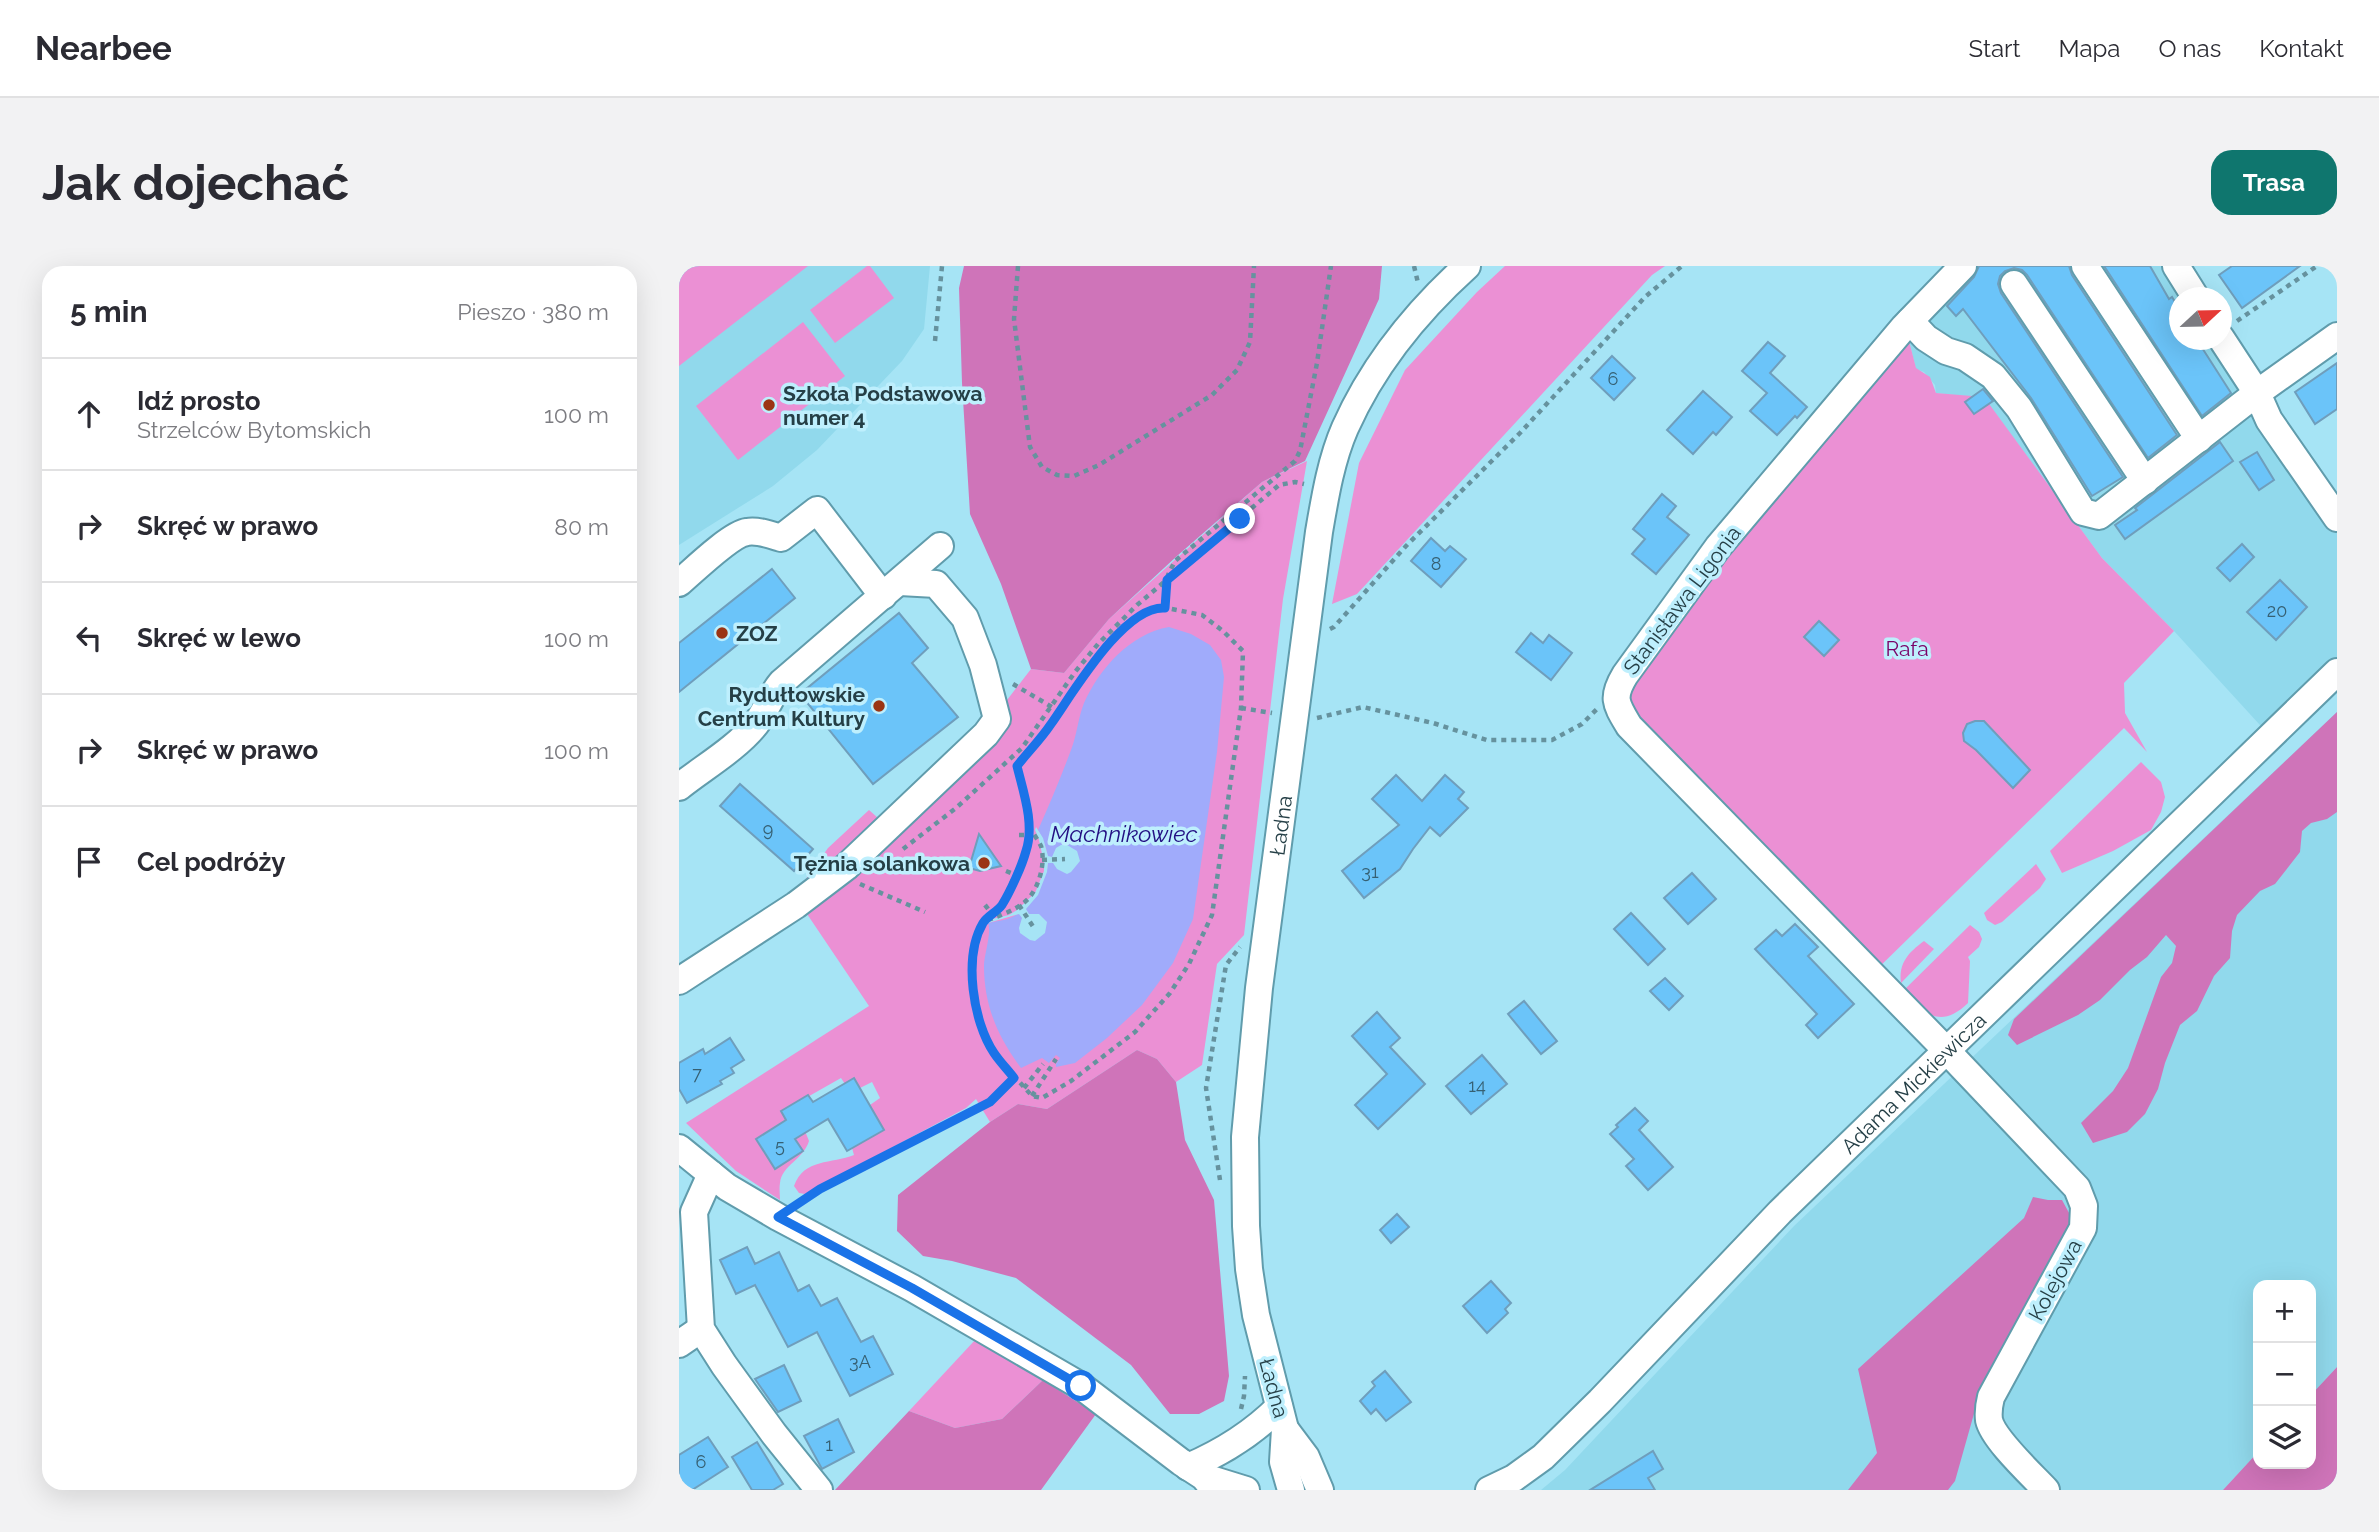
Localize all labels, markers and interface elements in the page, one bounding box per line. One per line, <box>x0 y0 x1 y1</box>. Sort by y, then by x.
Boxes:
text: Nearbee <box>35 29 172 68</box>
text: Start <box>1969 34 2021 63</box>
text: Mapa <box>2059 34 2120 63</box>
text: O nas <box>2158 34 2221 63</box>
text: Kontakt <box>2259 34 2344 63</box>
button: Trasa <box>2211 150 2337 215</box>
text: Jak dojechać <box>42 154 349 211</box>
north arrow <box>2169 287 2232 350</box>
text: 5 min <box>70 294 148 329</box>
text: Pieszo · 380 m <box>457 298 609 325</box>
house number: 6 <box>1608 368 1619 389</box>
place label: Szkoła Podstawowa numer 4 <box>783 381 982 430</box>
text: Idź prosto <box>137 386 261 416</box>
icon: ahead <box>70 395 108 433</box>
marker: Szkoła Podstawowa numer 4 <box>761 397 777 413</box>
text: 100 m <box>544 401 609 428</box>
text: Strzelców Bytomskich <box>137 416 371 443</box>
route end <box>1224 503 1255 534</box>
icon: right <box>70 507 108 545</box>
text: Skręć w prawo <box>137 511 318 541</box>
text: 80 m <box>554 513 609 540</box>
street label: Stanisława Ligonia <box>1618 521 1746 679</box>
house number: 8 <box>1431 553 1441 574</box>
house number: 20 <box>2267 600 2287 621</box>
icon: left <box>70 619 108 657</box>
place label: ZOZ <box>736 621 778 646</box>
text: Skręć w lewo <box>137 623 301 653</box>
text: 100 m <box>544 625 609 652</box>
marker: ZOZ <box>714 625 730 641</box>
park label: Rafa <box>1885 636 1929 661</box>
place label: Rydułtowskie Centrum Kultury <box>698 682 865 731</box>
marker: Rydułtowskie Centrum Kultury <box>871 698 887 714</box>
icon: right <box>70 731 108 769</box>
text: Skręć w prawo <box>137 735 318 765</box>
text: 100 m <box>544 737 609 764</box>
street label: Ładna <box>1264 794 1297 857</box>
house number: 9 <box>763 819 773 840</box>
water label: Machnikowiec <box>1050 820 1198 847</box>
icon: arrive <box>70 843 108 881</box>
text: Cel podróży <box>137 847 286 877</box>
place label: Tężnia solankowa <box>794 851 970 876</box>
marker: Tężnia solankowa <box>976 855 992 871</box>
house number: 31 <box>1361 861 1379 882</box>
street label: Adama Mickiewicza <box>1836 1007 1991 1159</box>
house number: 7 <box>692 1063 702 1084</box>
house number: 14 <box>1468 1075 1486 1096</box>
house number: 5 <box>775 1135 785 1156</box>
street label: Kolejowa <box>2023 1235 2087 1325</box>
map controls <box>2253 1280 2316 1469</box>
button: + <box>2253 1280 2316 1343</box>
button: − <box>2253 1343 2316 1406</box>
house number: 3A <box>849 1351 871 1372</box>
street label: Ładna <box>1254 1356 1294 1420</box>
route start <box>1065 1370 1096 1401</box>
button: layers <box>2253 1406 2316 1469</box>
house number: 1 <box>825 1434 833 1455</box>
house number: 6 <box>696 1451 707 1472</box>

